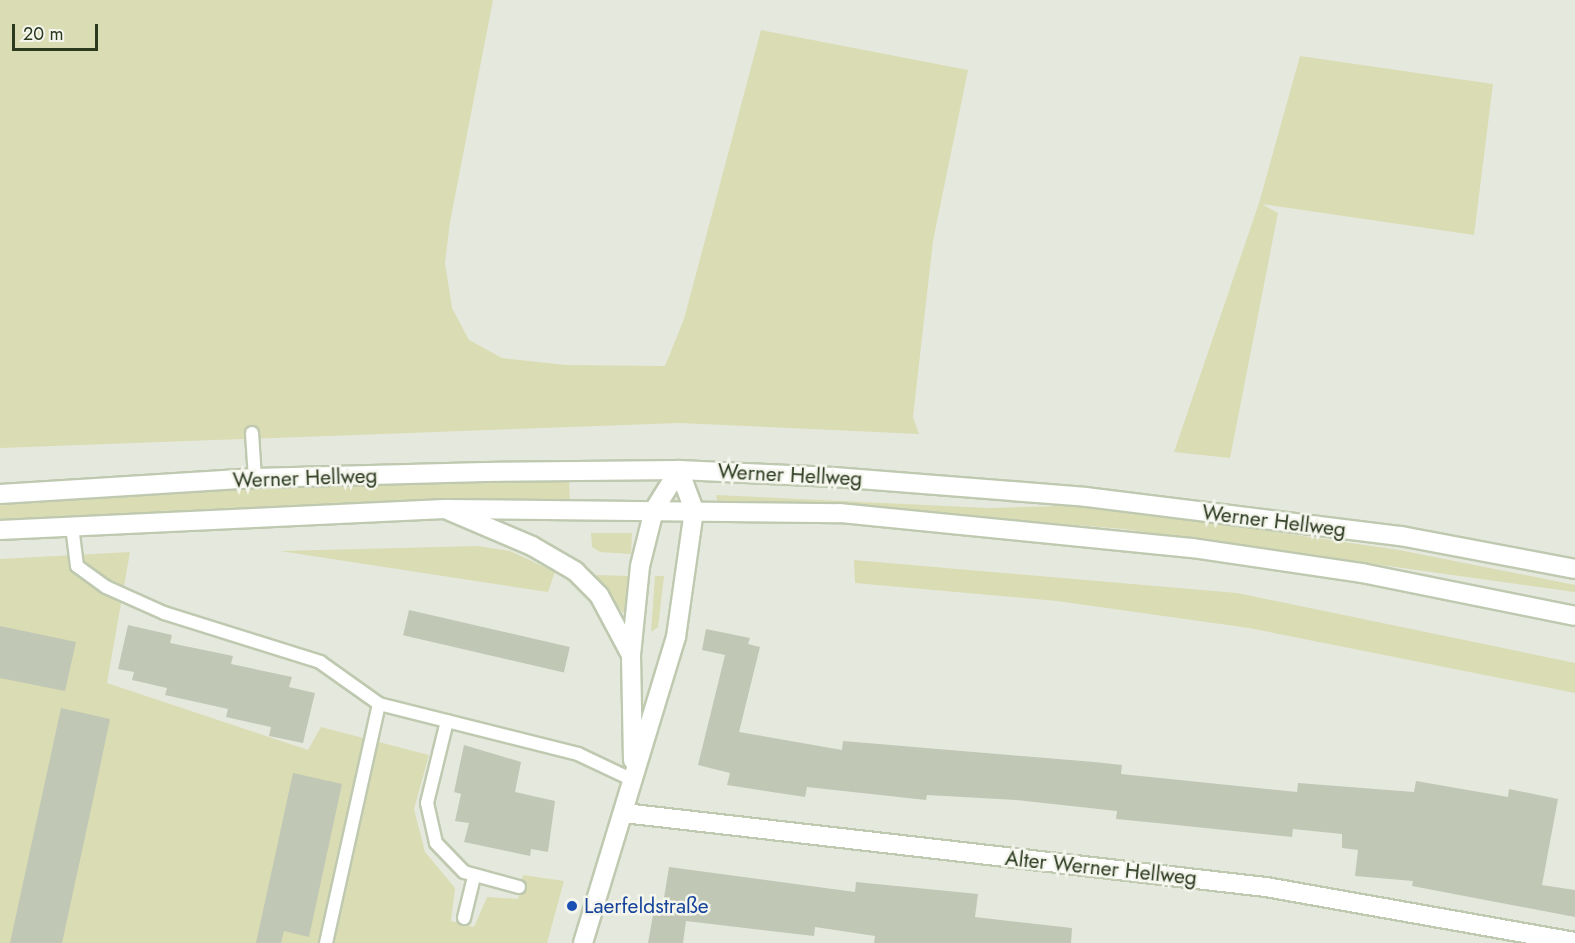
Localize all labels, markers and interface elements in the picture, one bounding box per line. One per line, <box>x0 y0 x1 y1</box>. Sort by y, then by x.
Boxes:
scale bar <box>15 12 100 50</box>
text: 20 m <box>23 21 63 47</box>
street label: Werner Hellweg <box>717 459 863 491</box>
street label: Werner Hellweg <box>232 463 378 493</box>
street label: Werner Hellweg <box>1201 500 1347 542</box>
street label: Alter Werner Hellweg <box>1004 845 1198 891</box>
place label: Laerfeldstraße <box>584 893 709 919</box>
marker: Laerfeldstraße <box>565 899 579 913</box>

